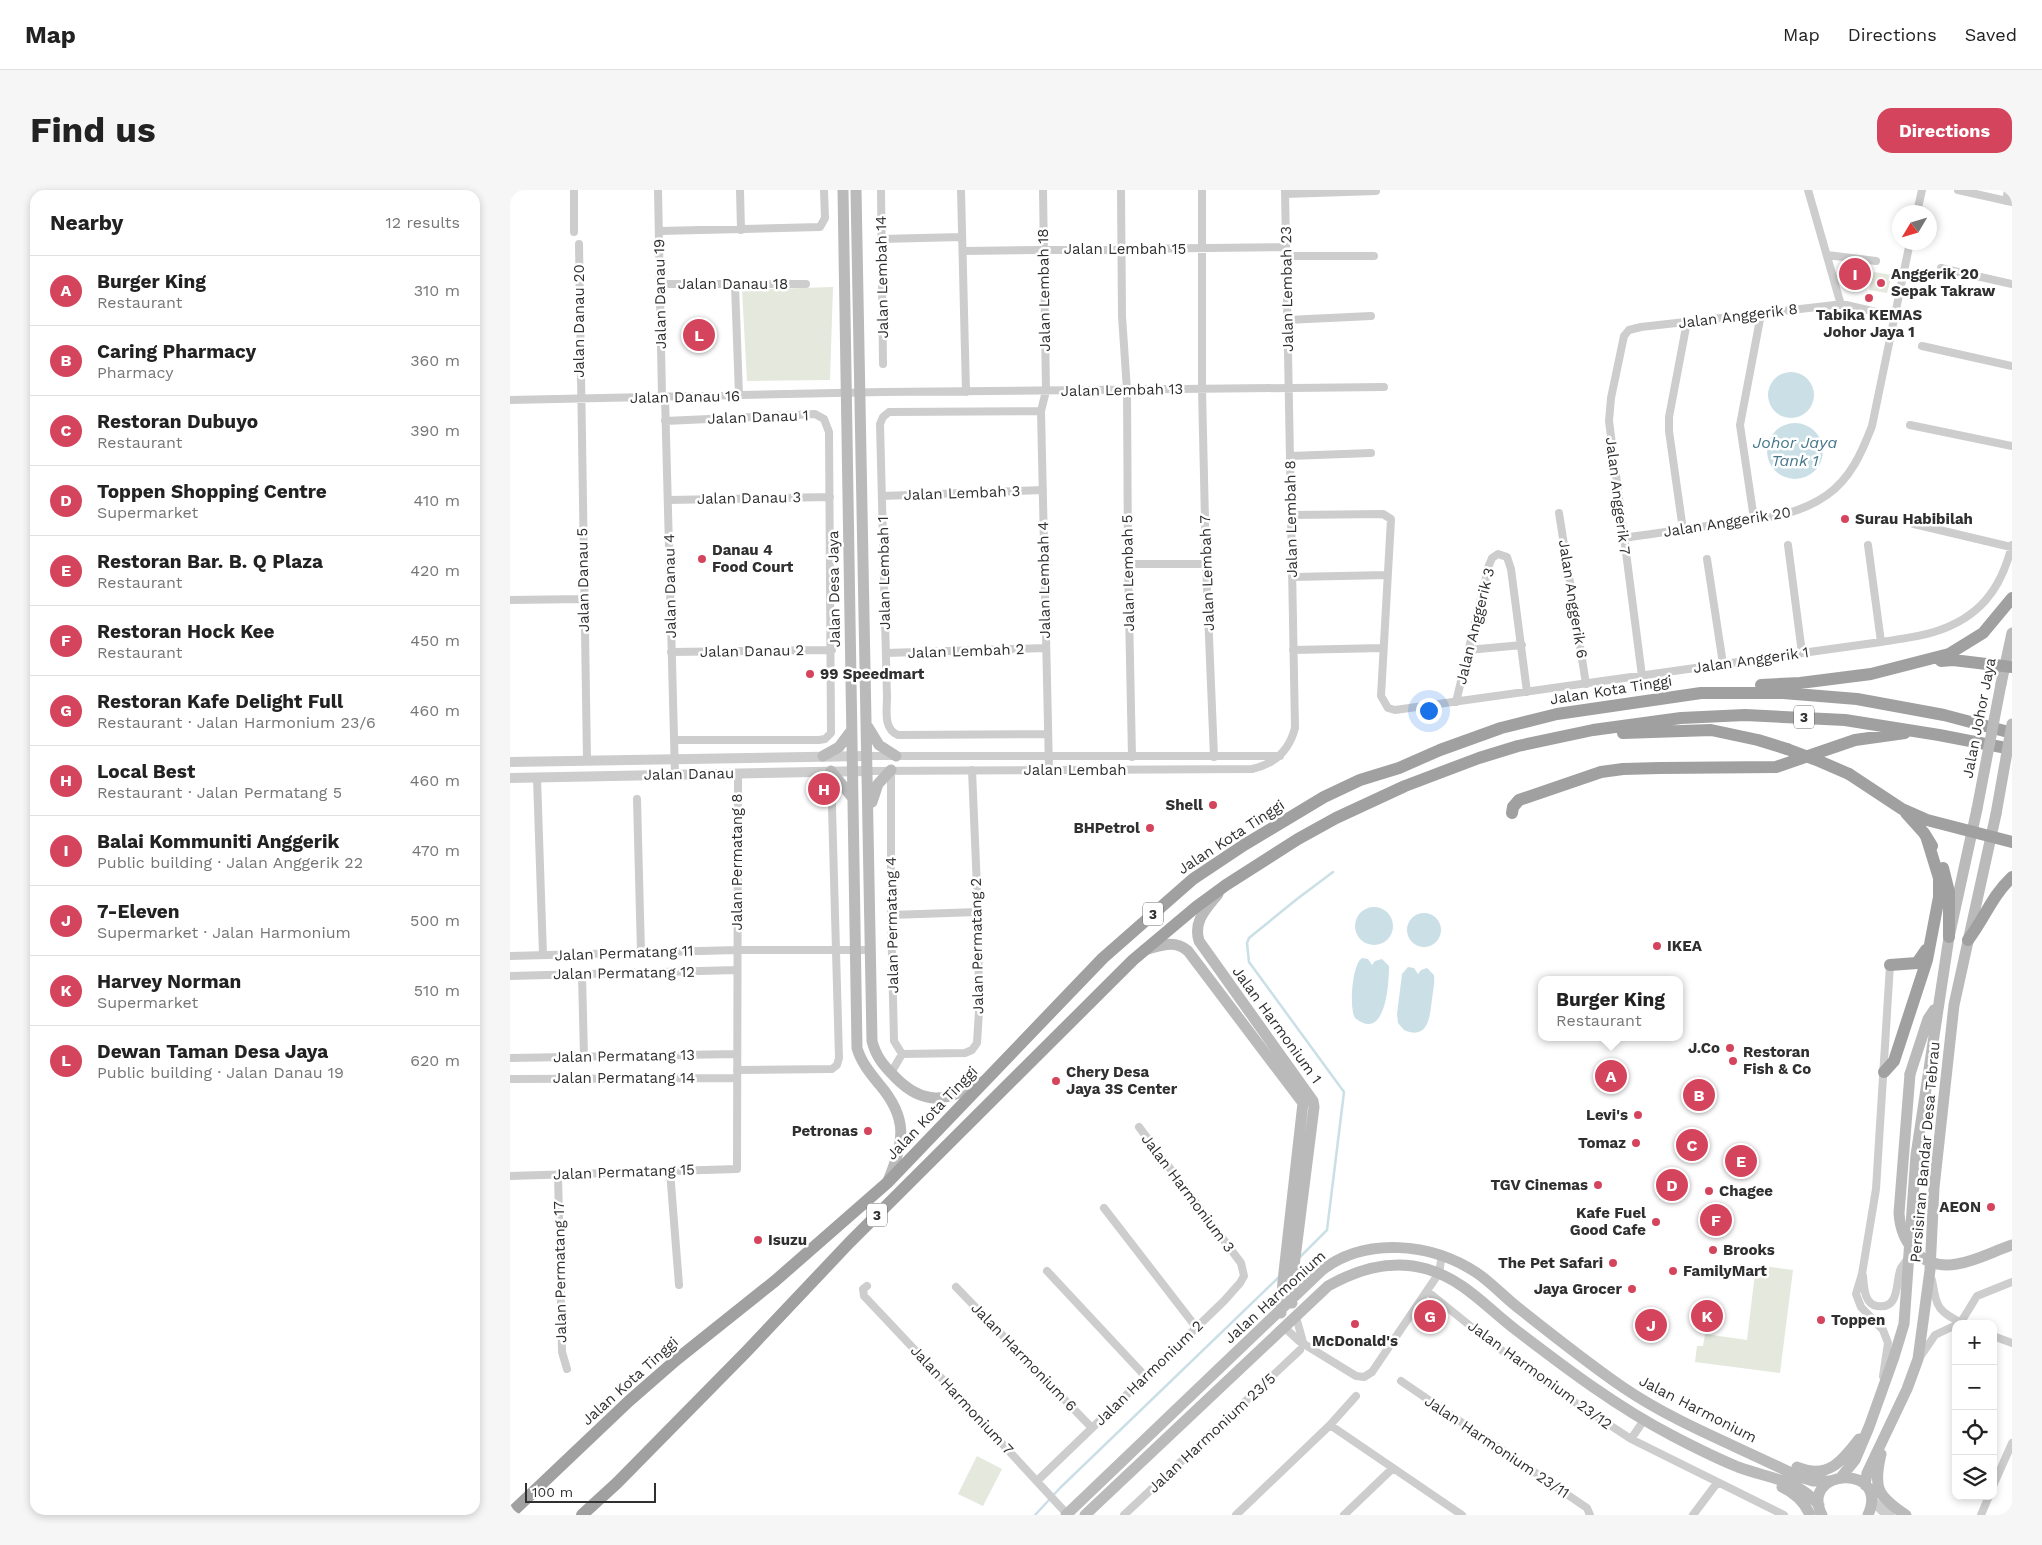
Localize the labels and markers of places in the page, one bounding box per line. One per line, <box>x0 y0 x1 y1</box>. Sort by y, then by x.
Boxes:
pin: I <box>1839 255 1871 293</box>
place label: Anggerik 20 Sepak Takraw <box>1891 265 1996 300</box>
marker: Anggerik 20 Sepak Takraw <box>1875 277 1887 289</box>
marker: Tabika KEMAS Johor Jaya 1 <box>1863 292 1875 304</box>
place label: Tabika KEMAS Johor Jaya 1 <box>1816 306 1922 341</box>
pin: L <box>683 316 715 354</box>
place label: Surau Habibilah <box>1855 510 1973 528</box>
marker: Surau Habibilah <box>1839 513 1851 525</box>
place label: Danau 4 Food Court <box>712 541 794 576</box>
marker: Danau 4 Food Court <box>696 553 708 565</box>
place label: 99 Speedmart <box>820 665 925 683</box>
marker: 99 Speedmart <box>804 668 816 680</box>
pin: H <box>808 770 840 808</box>
place label: Shell <box>1166 796 1203 814</box>
marker: Shell <box>1207 799 1219 811</box>
place label: BHPetrol <box>1073 819 1140 837</box>
marker: BHPetrol <box>1144 822 1156 834</box>
place label: IKEA <box>1667 937 1703 955</box>
marker: IKEA <box>1651 940 1663 952</box>
place label: J.Co <box>1688 1039 1720 1057</box>
marker: J.Co <box>1724 1042 1736 1054</box>
place label: Restoran Fish & Co <box>1743 1043 1811 1078</box>
marker: Restoran Fish & Co <box>1727 1055 1739 1067</box>
pin: A <box>1595 1057 1627 1095</box>
place label: Chery Desa Jaya 3S Center <box>1066 1063 1178 1098</box>
marker: Chery Desa Jaya 3S Center <box>1050 1075 1062 1087</box>
pin: B <box>1683 1076 1715 1114</box>
place label: Levi's <box>1586 1106 1628 1124</box>
marker: Levi's <box>1632 1109 1644 1121</box>
place label: Petronas <box>792 1122 858 1140</box>
marker: Petronas <box>862 1125 874 1137</box>
pin: C <box>1676 1126 1708 1164</box>
place label: Tomaz <box>1578 1134 1626 1152</box>
marker: Tomaz <box>1630 1137 1642 1149</box>
pin: E <box>1725 1142 1757 1180</box>
pin: D <box>1656 1166 1688 1204</box>
place label: TGV Cinemas <box>1490 1176 1588 1194</box>
marker: TGV Cinemas <box>1592 1179 1604 1191</box>
place label: Chagee <box>1719 1182 1773 1200</box>
marker: Chagee <box>1703 1185 1715 1197</box>
place label: AEON <box>1939 1198 1981 1216</box>
pin: F <box>1700 1201 1732 1239</box>
marker: AEON <box>1985 1201 1997 1213</box>
place label: Kafe Fuel Good Cafe <box>1570 1204 1646 1239</box>
marker: Kafe Fuel Good Cafe <box>1650 1216 1662 1228</box>
place label: Isuzu <box>768 1231 807 1249</box>
marker: Isuzu <box>752 1234 764 1246</box>
place label: Brooks <box>1723 1241 1775 1259</box>
marker: Brooks <box>1707 1244 1719 1256</box>
place label: The Pet Safari <box>1498 1254 1603 1272</box>
marker: The Pet Safari <box>1607 1257 1619 1269</box>
place label: FamilyMart <box>1683 1262 1767 1280</box>
marker: FamilyMart <box>1667 1265 1679 1277</box>
place label: Jaya Grocer <box>1534 1280 1623 1298</box>
marker: Jaya Grocer <box>1626 1283 1638 1295</box>
pin: G <box>1414 1297 1446 1335</box>
pin: K <box>1691 1297 1723 1335</box>
pin: J <box>1635 1306 1667 1344</box>
place label: Toppen <box>1831 1311 1885 1329</box>
marker: Toppen <box>1815 1314 1827 1326</box>
marker: McDonald's <box>1349 1318 1361 1330</box>
place label: McDonald's <box>1312 1332 1398 1350</box>

